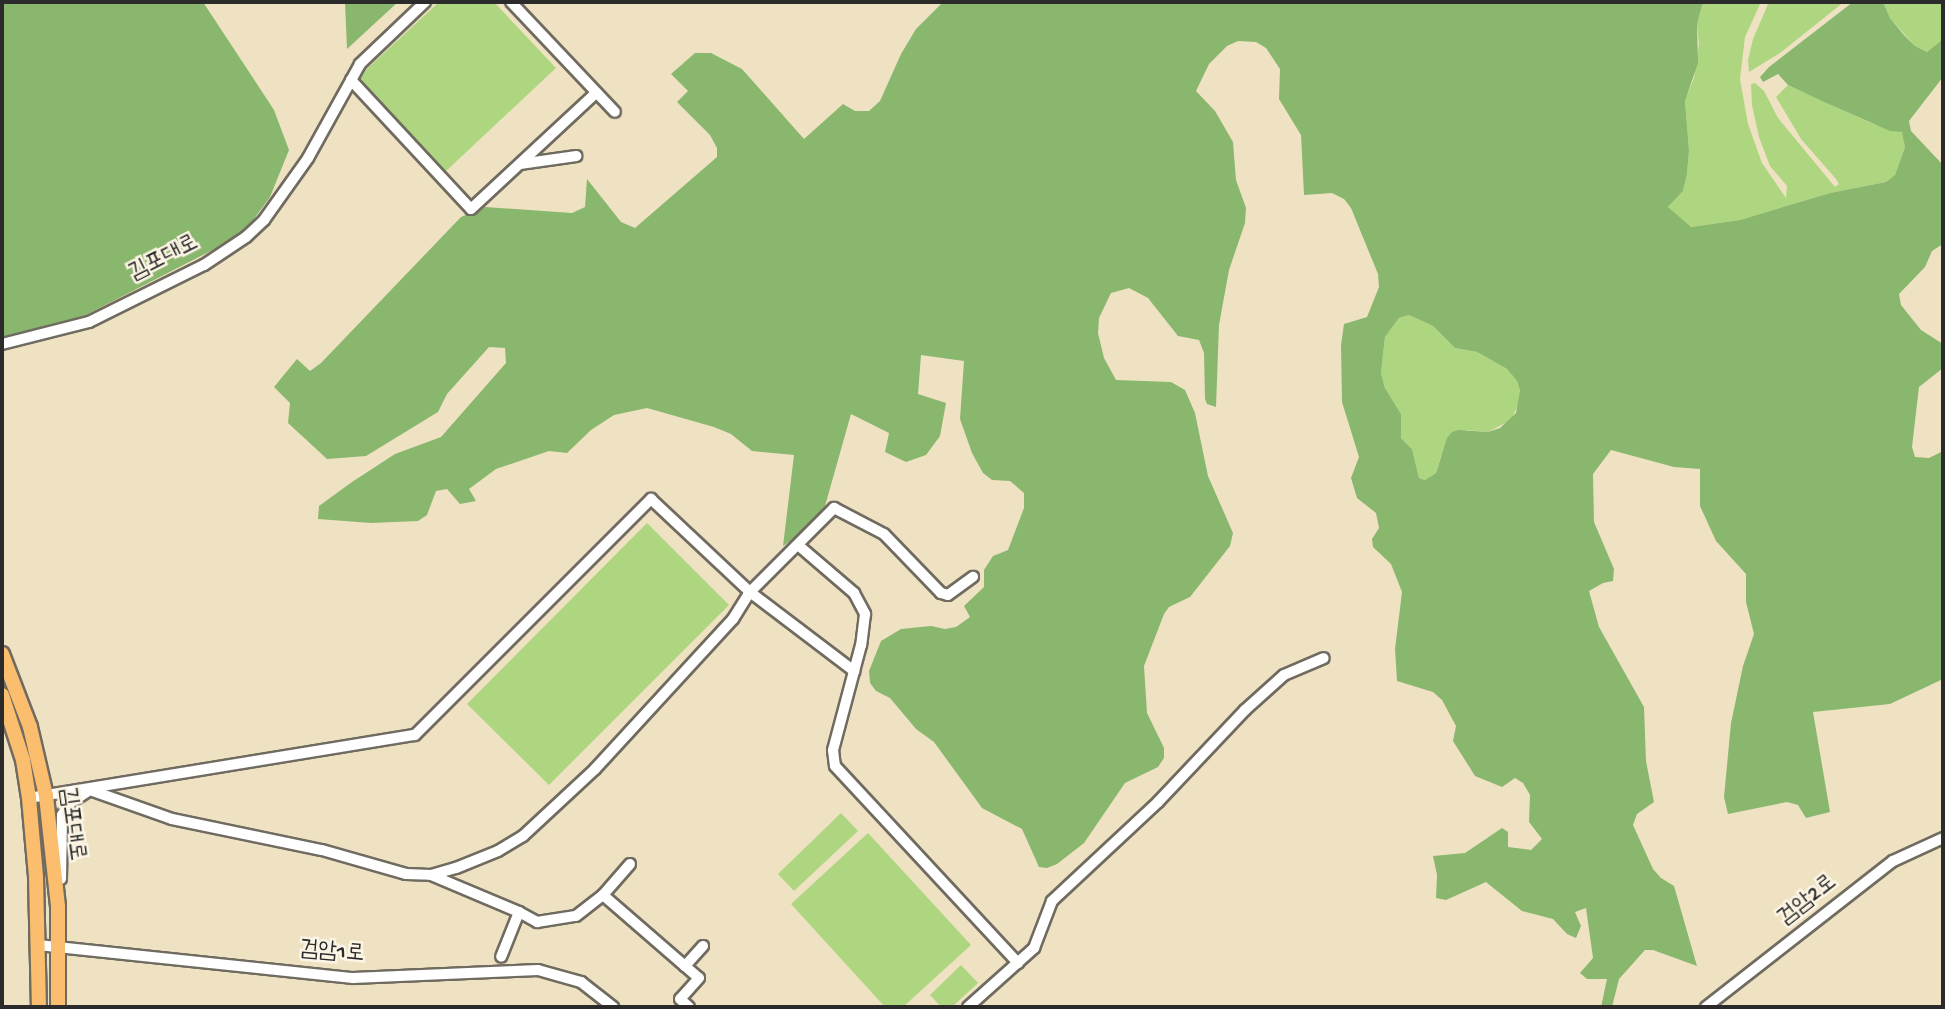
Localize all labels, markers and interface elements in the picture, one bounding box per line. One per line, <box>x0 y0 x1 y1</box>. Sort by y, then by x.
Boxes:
street label: 김포대로 <box>125 230 203 288</box>
street label: 김포대로 <box>52 785 90 863</box>
street label: 검암2로 <box>1773 870 1843 932</box>
street label: 검암1로 <box>299 936 365 970</box>

